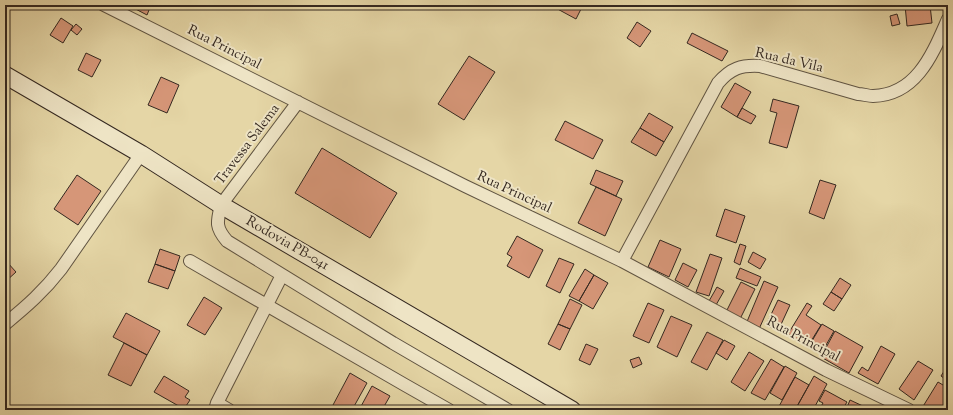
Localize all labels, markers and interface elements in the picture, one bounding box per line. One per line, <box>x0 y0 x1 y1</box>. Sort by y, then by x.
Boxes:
street label: Rua Principal <box>184 21 265 75</box>
street label: Rua da Vila <box>753 43 826 79</box>
street label: Travessa Salema <box>211 100 286 190</box>
street label: Rua Principal <box>473 167 555 219</box>
street label: Rodovia PB-041 <box>242 212 333 276</box>
street label: Rua Principal <box>763 312 843 368</box>

